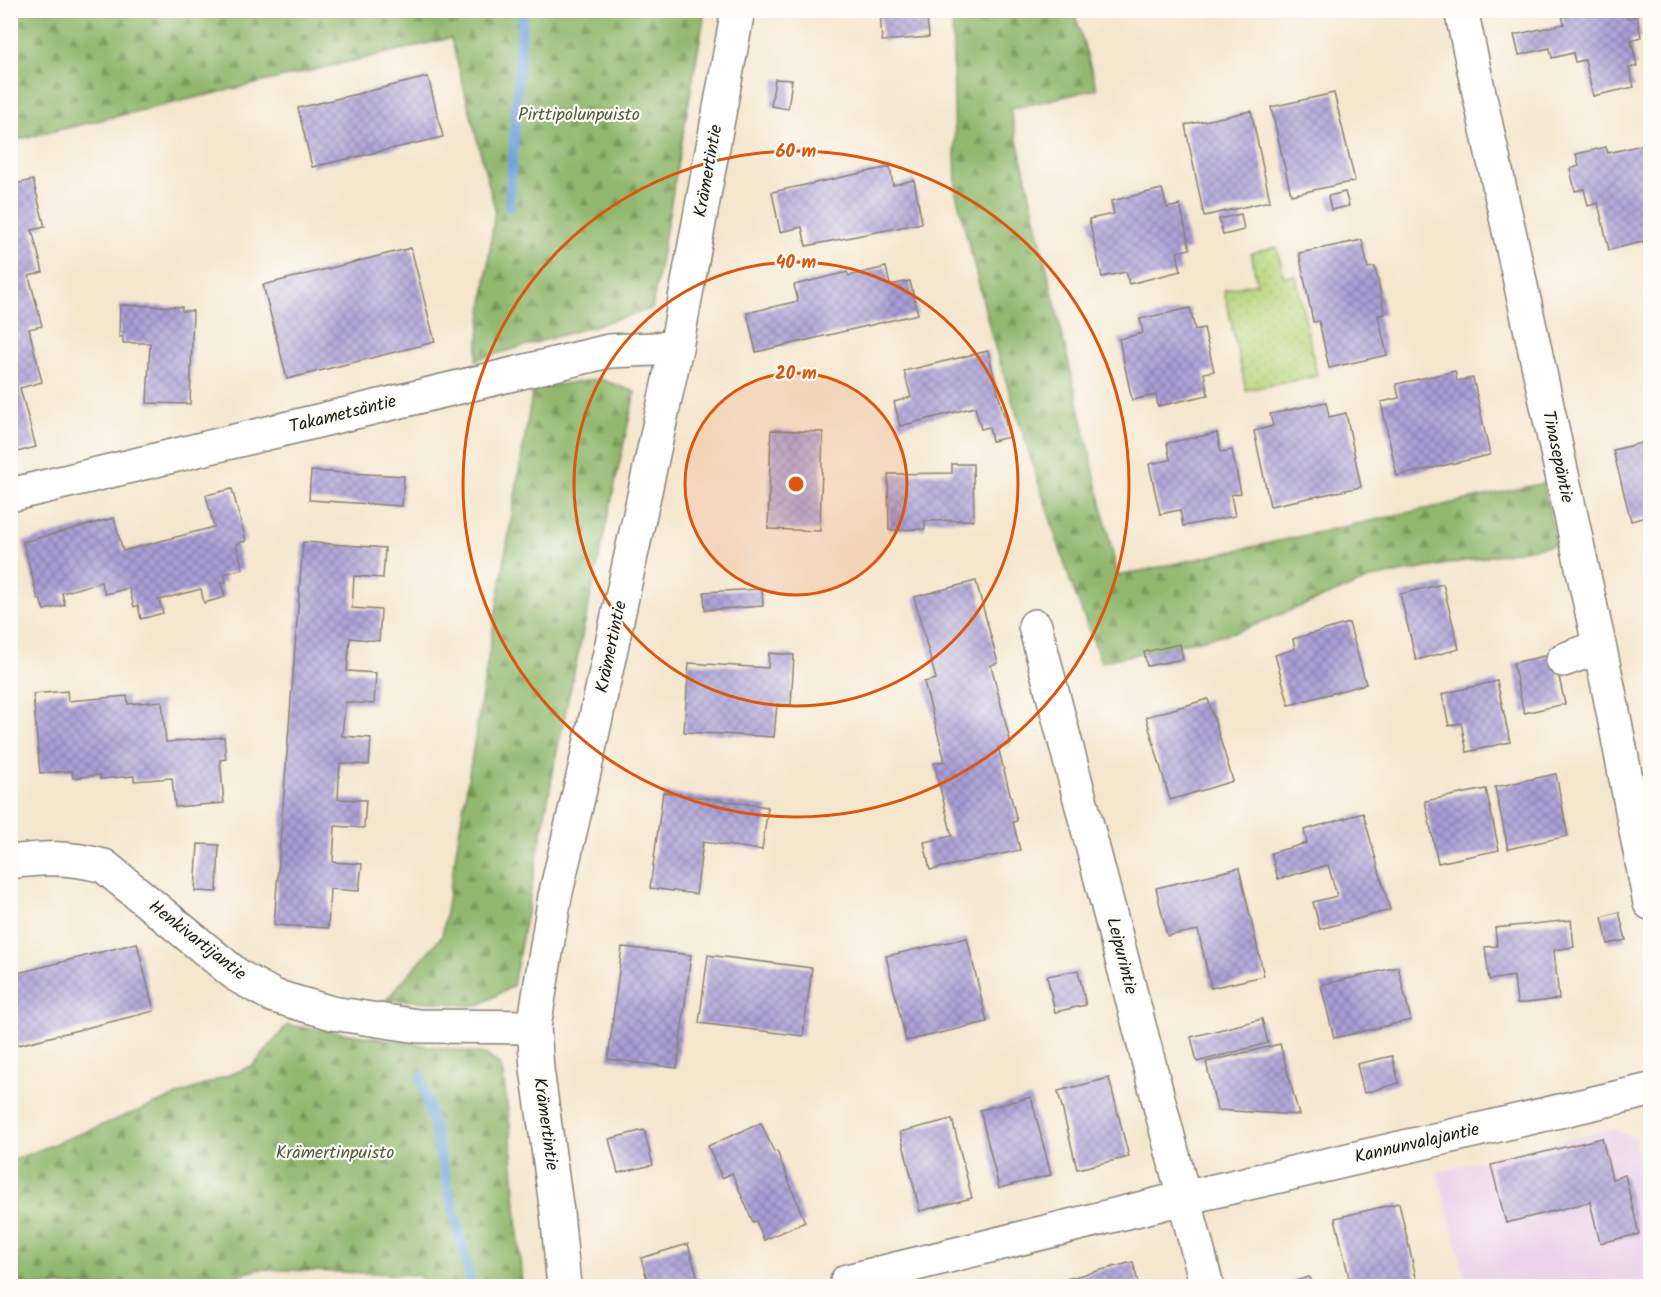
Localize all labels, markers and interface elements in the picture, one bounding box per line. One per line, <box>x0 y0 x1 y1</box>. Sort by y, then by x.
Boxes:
park label: Pirttipolunpuisto <box>518 101 640 130</box>
street label: Krämertintie <box>687 122 731 220</box>
text: 60 m <box>776 138 817 167</box>
text: 40 m <box>776 249 817 278</box>
text: 20 m <box>775 360 817 389</box>
street label: Takametsäntie <box>286 388 400 442</box>
street label: Tinasepäntie <box>1533 408 1581 506</box>
centre of rings <box>786 474 806 494</box>
street label: Krämertintie <box>588 598 636 696</box>
street label: Henkivartijantie <box>142 893 252 989</box>
street label: Leipurintie <box>1097 914 1145 998</box>
street label: Krämertintie <box>524 1076 566 1172</box>
street label: Kannunvalajantie <box>1352 1116 1482 1172</box>
park label: Krämertinpuisto <box>276 1139 394 1168</box>

